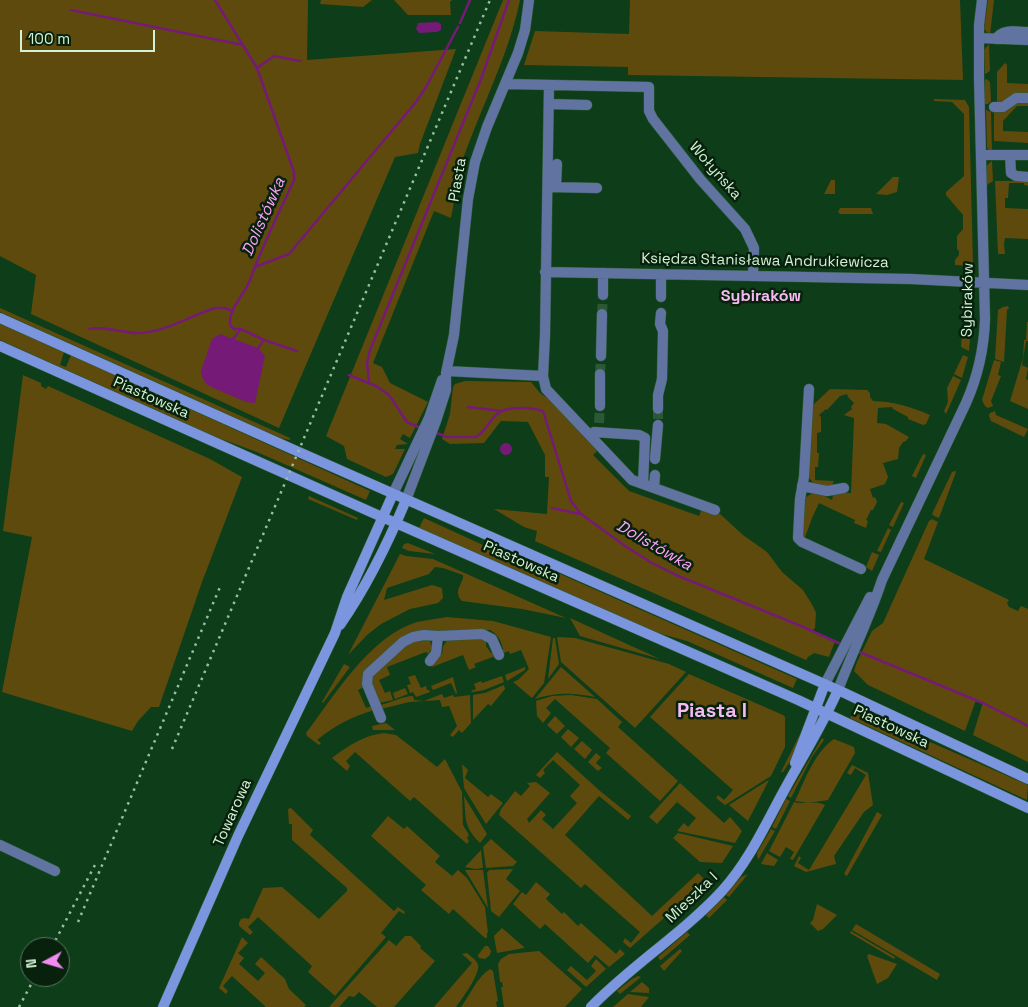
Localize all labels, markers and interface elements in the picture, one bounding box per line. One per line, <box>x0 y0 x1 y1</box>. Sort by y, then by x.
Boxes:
scale bar <box>22 20 158 52</box>
text: 100 m <box>28 29 70 48</box>
street label: Wołyńska <box>685 138 745 204</box>
street label: Piasta <box>445 157 471 203</box>
water label: Dolistówka <box>238 175 290 259</box>
street label: Księdza Stanisława Andrukiewicza <box>641 250 889 272</box>
street label: Sybiraków <box>958 263 978 337</box>
district label: Sybiraków <box>721 287 801 307</box>
street label: Piastowska <box>110 373 192 423</box>
water label: Dolistówka <box>613 517 695 575</box>
street label: Piastowska <box>480 537 562 587</box>
district label: Piasta I <box>677 700 747 724</box>
street label: Piastowska <box>850 702 932 752</box>
street label: Towarowa <box>210 776 256 850</box>
street label: Mieszka I <box>662 869 722 927</box>
north arrow <box>20 937 70 987</box>
text: N <box>22 958 41 969</box>

